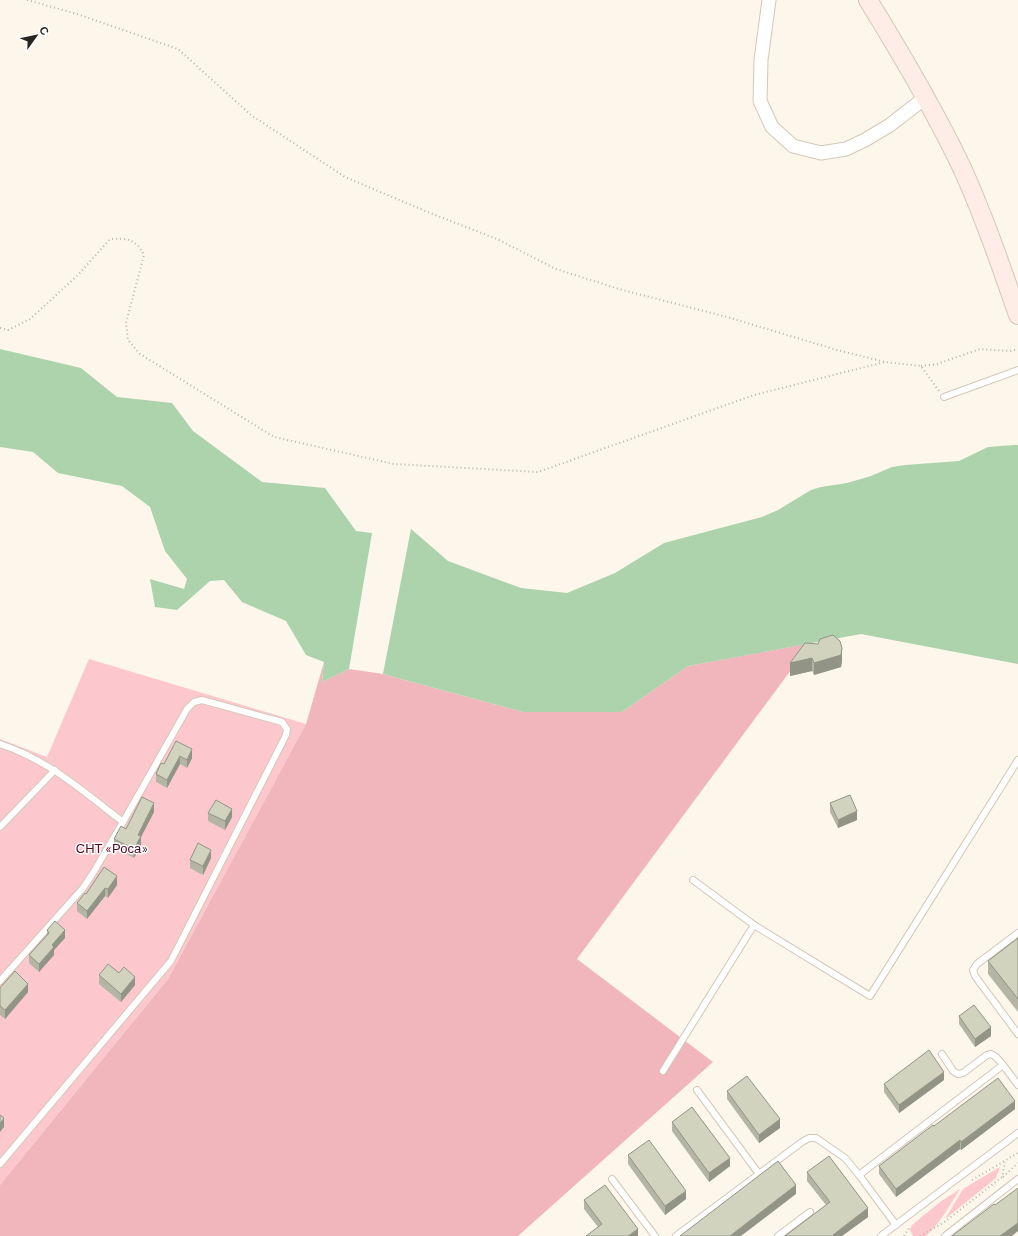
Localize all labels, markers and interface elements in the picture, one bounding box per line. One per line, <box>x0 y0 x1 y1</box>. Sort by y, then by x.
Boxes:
north arrow <box>16 16 56 56</box>
text: С <box>37 23 52 37</box>
park label: СНТ «Роса» <box>76 840 148 856</box>

